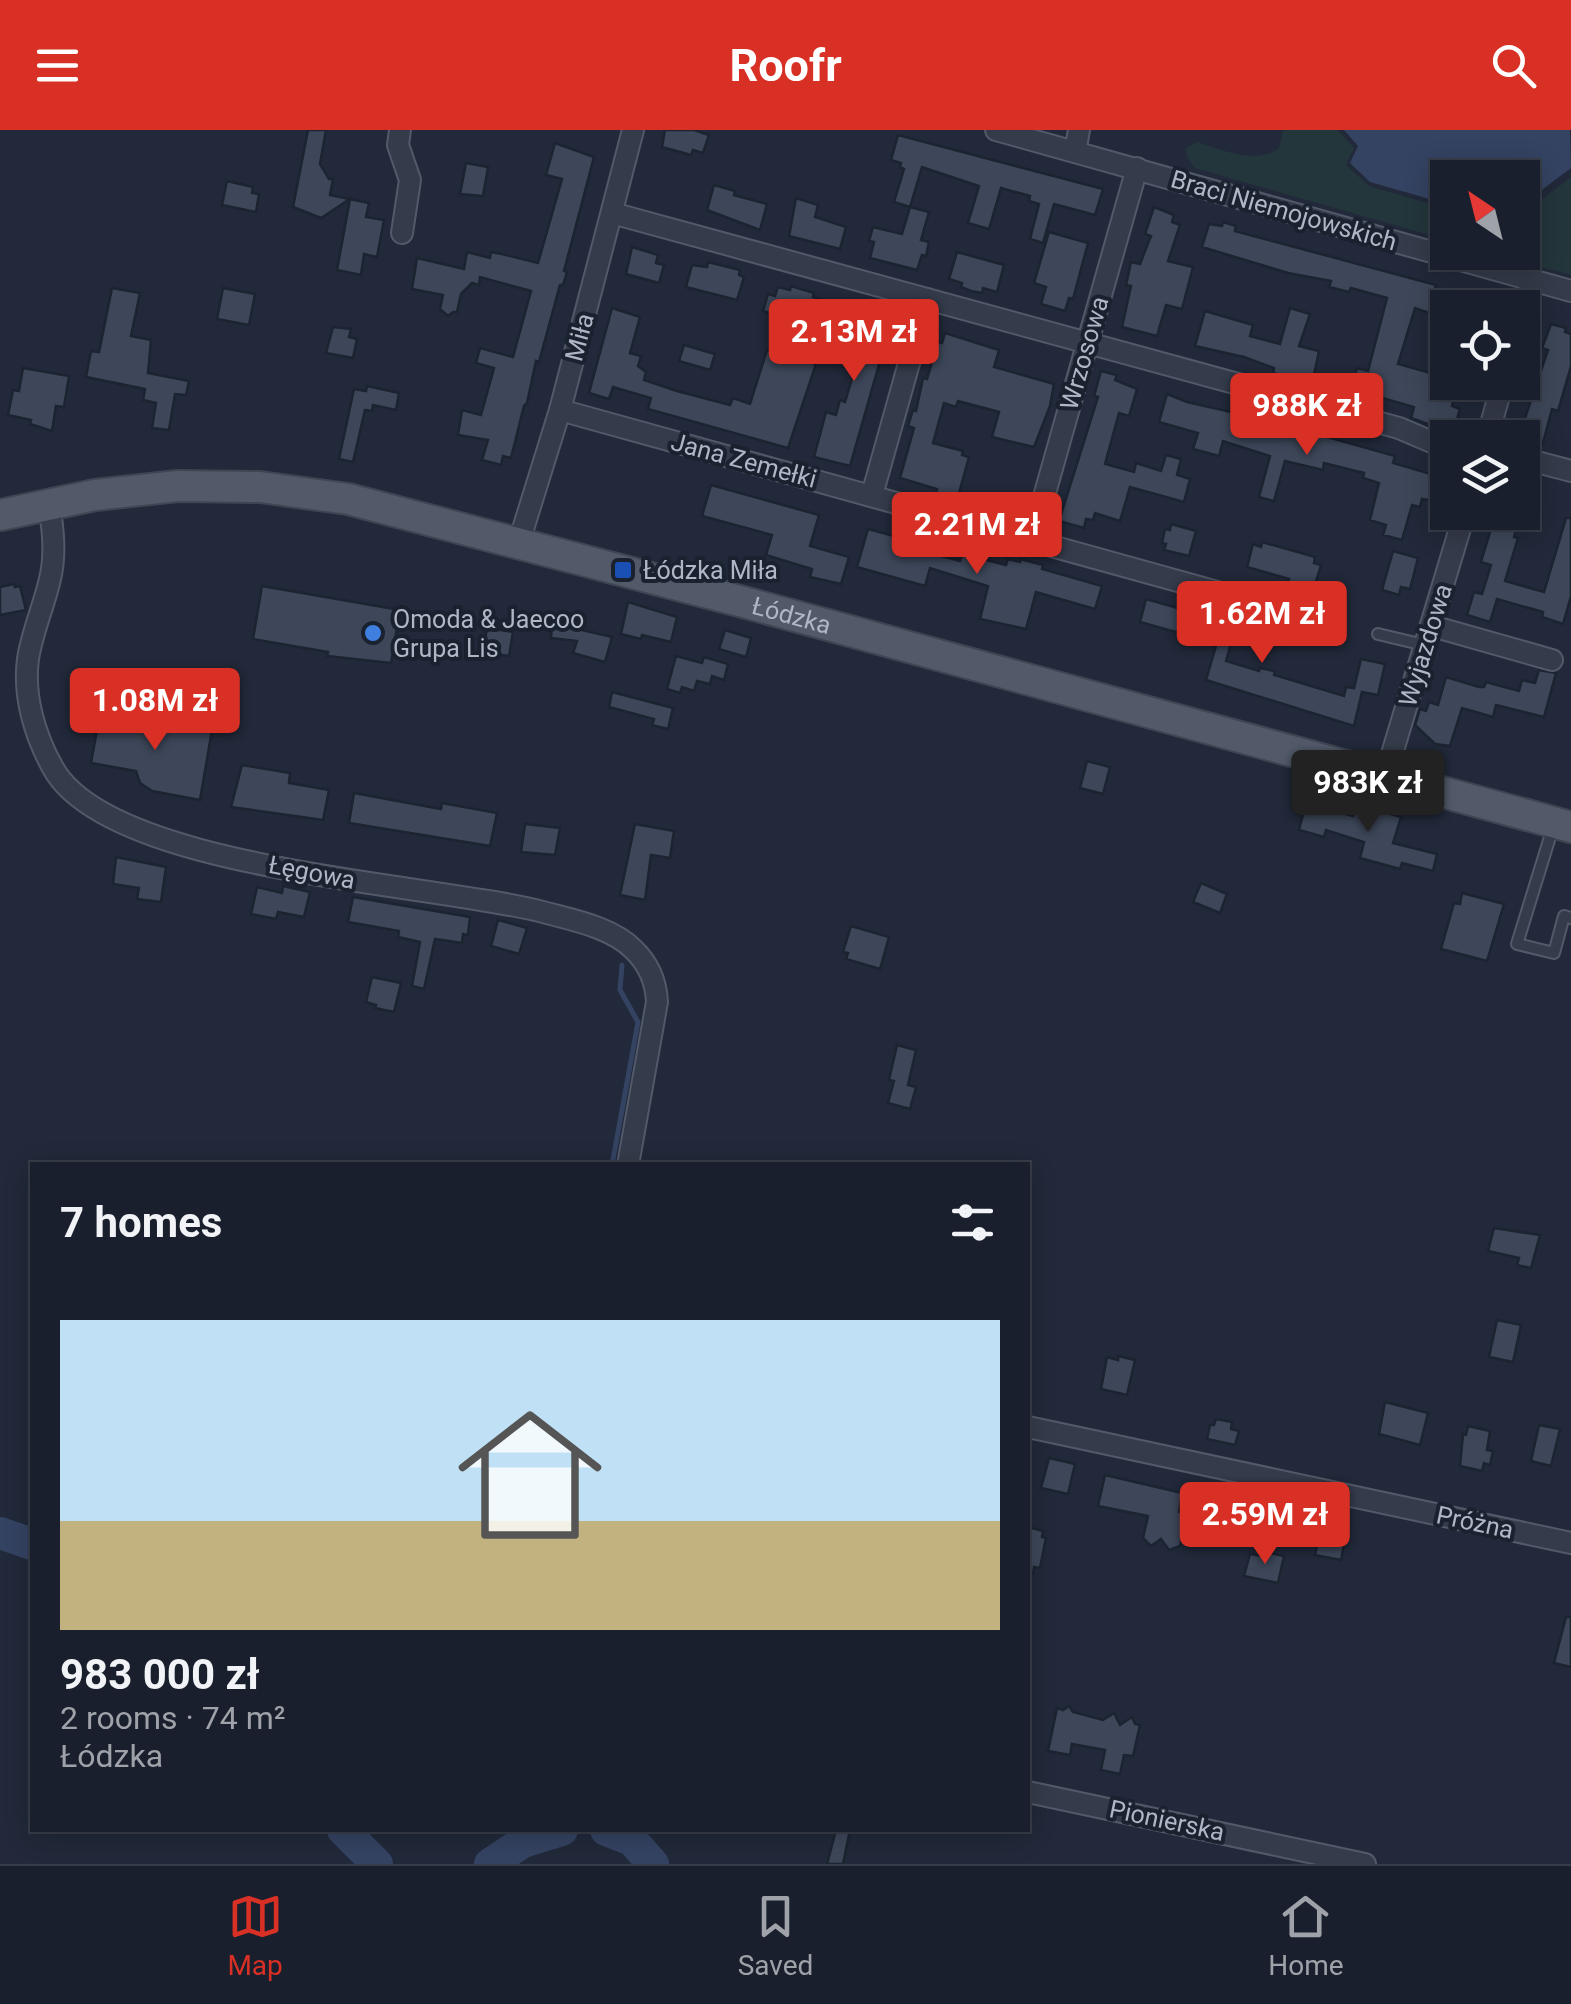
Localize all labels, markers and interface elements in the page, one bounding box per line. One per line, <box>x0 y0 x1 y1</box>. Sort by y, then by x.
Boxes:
icon: menu <box>30 38 85 93</box>
icon: search <box>1486 38 1541 93</box>
text: Roofr <box>729 39 842 92</box>
north arrow <box>1430 160 1540 270</box>
map controls <box>1430 160 1540 530</box>
street label: Braci Niemojowskich <box>1168 164 1400 257</box>
button: locate <box>1430 290 1540 400</box>
street label: Wrzosowa <box>1054 293 1114 413</box>
pin: 2.13M zł <box>751 299 957 384</box>
street label: Miła <box>559 310 600 364</box>
text: 2.13M zł <box>791 312 917 350</box>
pin: 988K zł <box>1215 373 1399 458</box>
text: 988K zł <box>1252 386 1362 424</box>
button: layers <box>1430 420 1540 530</box>
street label: Jana Zemełki <box>668 427 820 494</box>
pin: 2.21M zł <box>874 492 1080 577</box>
text: 2.21M zł <box>914 505 1040 543</box>
place label: Łódzka Miła <box>643 556 778 585</box>
marker: Łódzka Miła <box>612 559 634 581</box>
street label: Wyjazdowa <box>1393 580 1458 710</box>
pin: 1.62M zł <box>1159 581 1365 666</box>
street label: Łódzka <box>749 591 834 640</box>
text: 1.62M zł <box>1199 594 1325 632</box>
place label: Omoda & Jaecoo Grupa Lis <box>393 605 584 663</box>
marker: Omoda & Jaecoo Grupa Lis <box>362 622 384 644</box>
pin: 1.08M zł <box>52 668 258 753</box>
text: 1.08M zł <box>92 681 218 719</box>
pin: 983K zł <box>1276 750 1460 835</box>
text: 983K zł <box>1313 763 1423 801</box>
street label: Łęgowa <box>266 850 358 895</box>
icon: filters <box>945 1195 1000 1250</box>
text: 7 homes <box>60 1198 222 1247</box>
icon: home <box>440 1385 620 1565</box>
pin: 2.59M zł <box>1162 1482 1368 1567</box>
text: 2.59M zł <box>1202 1495 1328 1533</box>
street label: Próżna <box>1434 1500 1516 1545</box>
text: 983 000 zł <box>60 1650 260 1699</box>
text: 2 rooms · 74 m² <box>60 1699 285 1737</box>
text: Łódzka <box>60 1737 163 1775</box>
street label: Pionierska <box>1107 1794 1227 1847</box>
tab: Map <box>227 1889 283 1982</box>
tab: Saved <box>738 1889 813 1982</box>
tab: Home <box>1268 1889 1344 1982</box>

